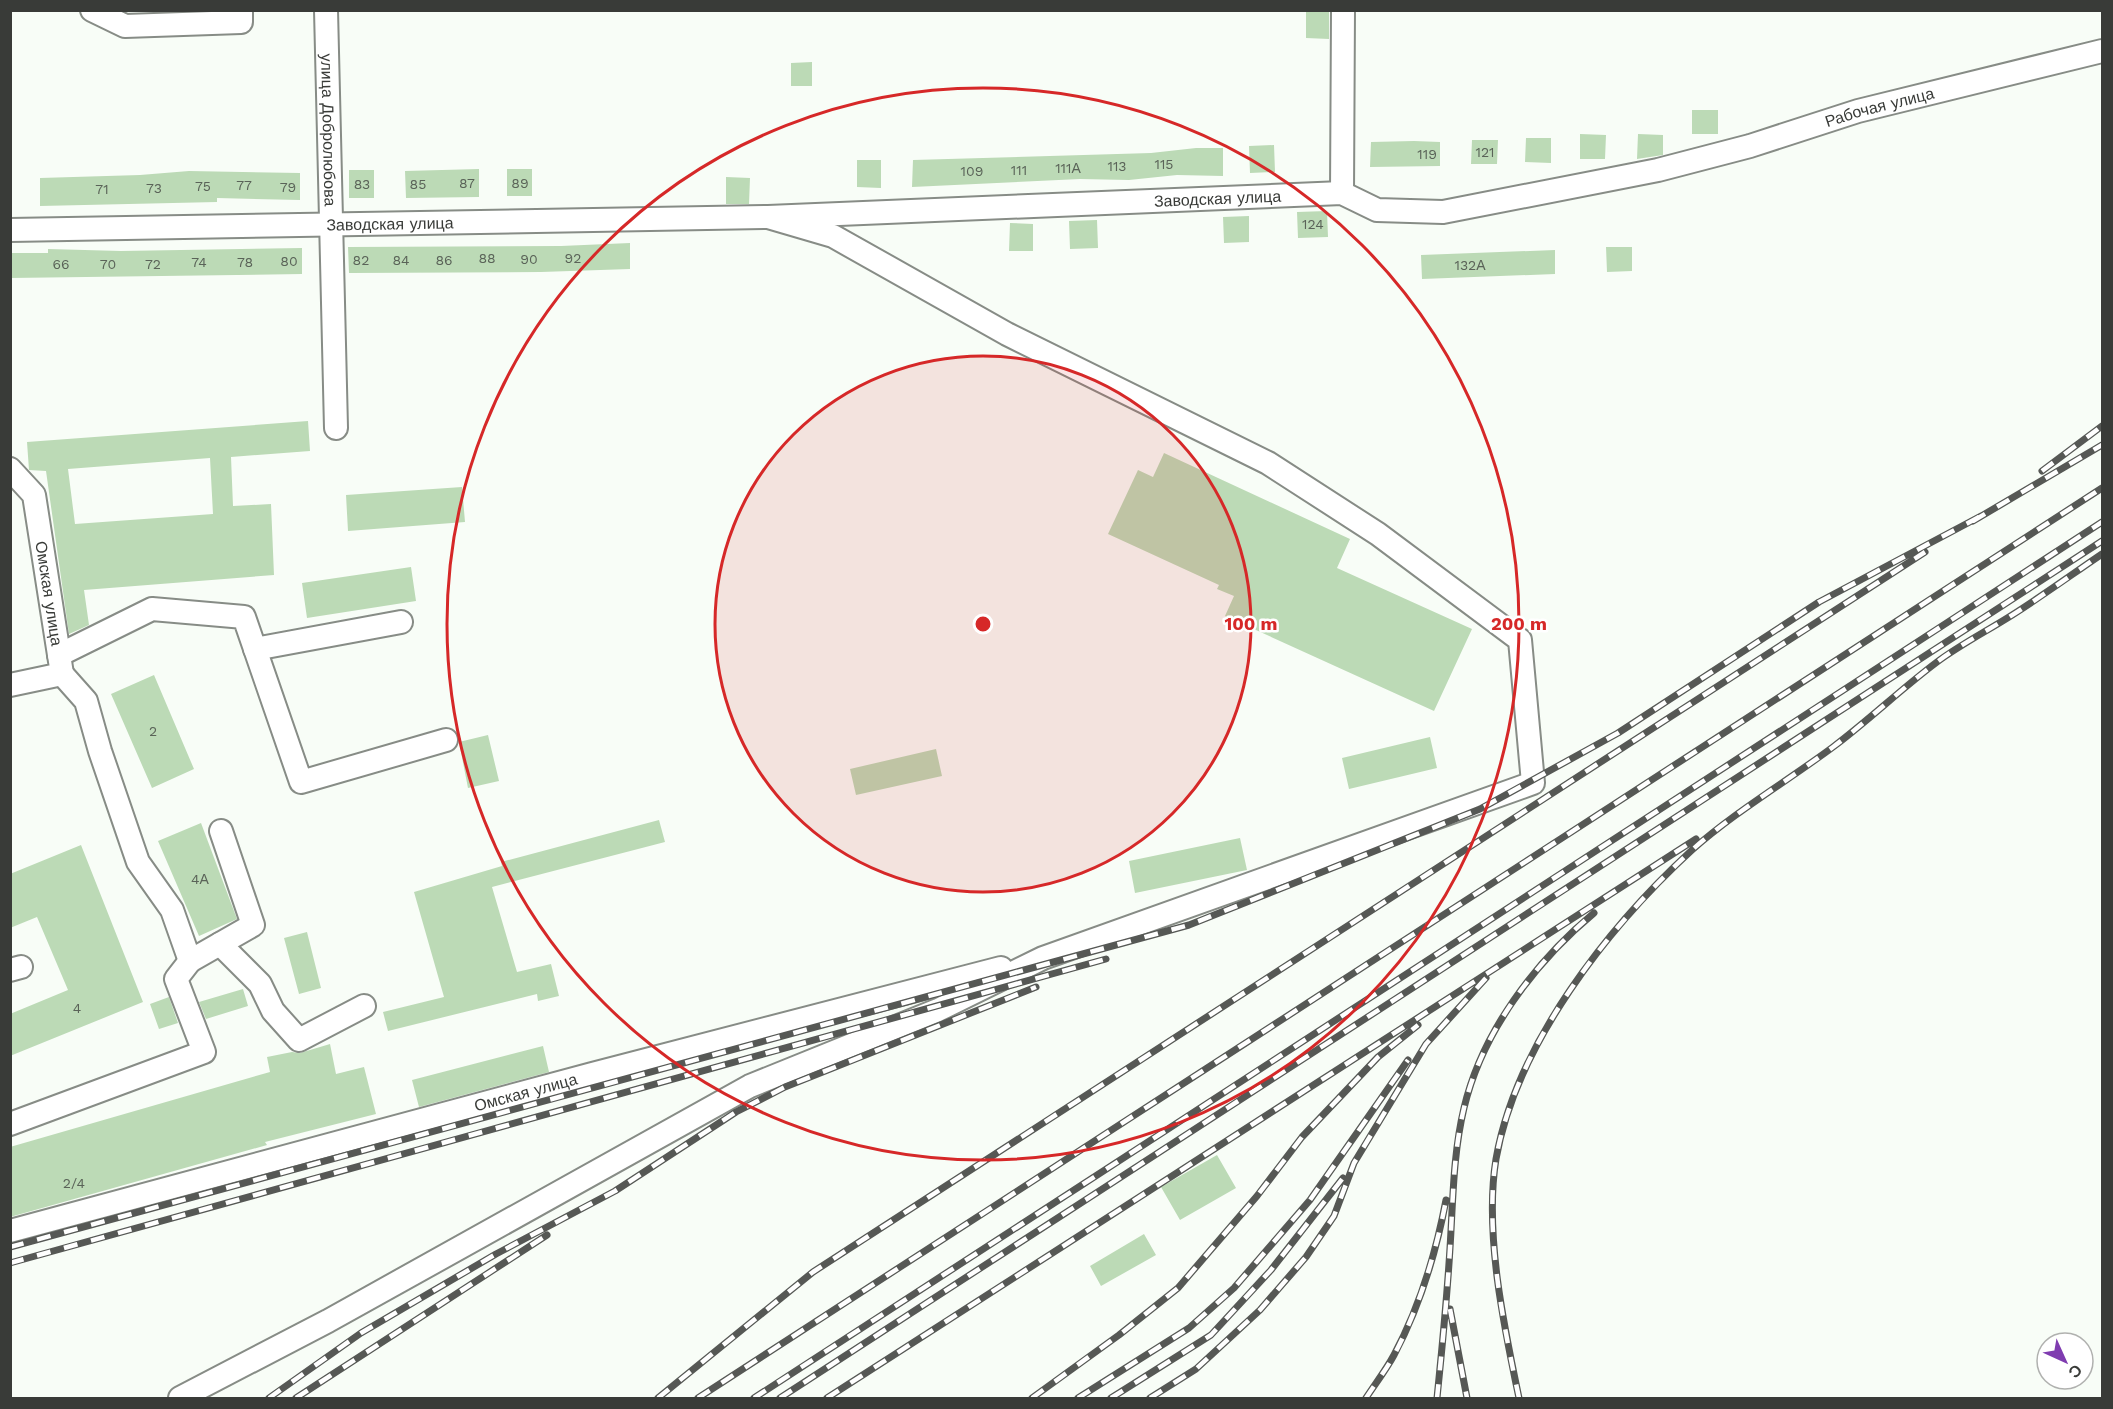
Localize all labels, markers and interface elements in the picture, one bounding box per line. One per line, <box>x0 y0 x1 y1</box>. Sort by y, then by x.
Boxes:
street label: улица Добролюбова <box>318 53 340 207</box>
street label: Рабочая улица <box>1822 83 1936 131</box>
house number: 121 <box>1475 144 1495 160</box>
house number: 119 <box>1417 146 1437 162</box>
house number: 115 <box>1154 156 1174 172</box>
house number: 113 <box>1107 158 1127 174</box>
house number: 111А <box>1055 160 1082 176</box>
house number: 111 <box>1011 162 1027 178</box>
house number: 109 <box>961 163 983 179</box>
house number: 87 <box>459 175 475 191</box>
house number: 89 <box>511 175 529 191</box>
house number: 83 <box>354 176 370 192</box>
house number: 85 <box>410 176 426 192</box>
house number: 77 <box>236 177 252 193</box>
house number: 75 <box>195 178 211 194</box>
house number: 79 <box>280 179 296 195</box>
house number: 73 <box>146 180 162 196</box>
house number: 71 <box>95 181 109 197</box>
street label: Заводская улица <box>1154 186 1282 210</box>
street label: Заводская улица <box>326 213 454 234</box>
house number: 124 <box>1302 216 1324 232</box>
house number: 88 <box>478 250 496 266</box>
house number: 92 <box>565 250 581 266</box>
house number: 90 <box>520 251 538 267</box>
house number: 82 <box>353 252 369 268</box>
house number: 84 <box>392 252 410 268</box>
house number: 86 <box>435 252 453 268</box>
house number: 80 <box>280 253 298 269</box>
house number: 74 <box>191 254 207 270</box>
house number: 78 <box>237 254 253 270</box>
house number: 66 <box>52 256 70 272</box>
house number: 70 <box>100 256 116 272</box>
house number: 72 <box>145 256 161 272</box>
house number: 132А <box>1454 257 1486 273</box>
street label: Омская улица <box>32 540 67 647</box>
text: 100 m <box>1224 613 1278 634</box>
text: 200 m <box>1491 613 1547 634</box>
centre of rings <box>973 614 993 634</box>
house number: 2 <box>149 723 157 739</box>
house number: 4А <box>191 871 210 887</box>
house number: 4 <box>73 1000 81 1016</box>
street label: Омская улица <box>472 1069 579 1115</box>
house number: 2/4 <box>63 1175 85 1191</box>
north arrow <box>2035 1331 2095 1391</box>
text: С <box>2064 1360 2086 1382</box>

